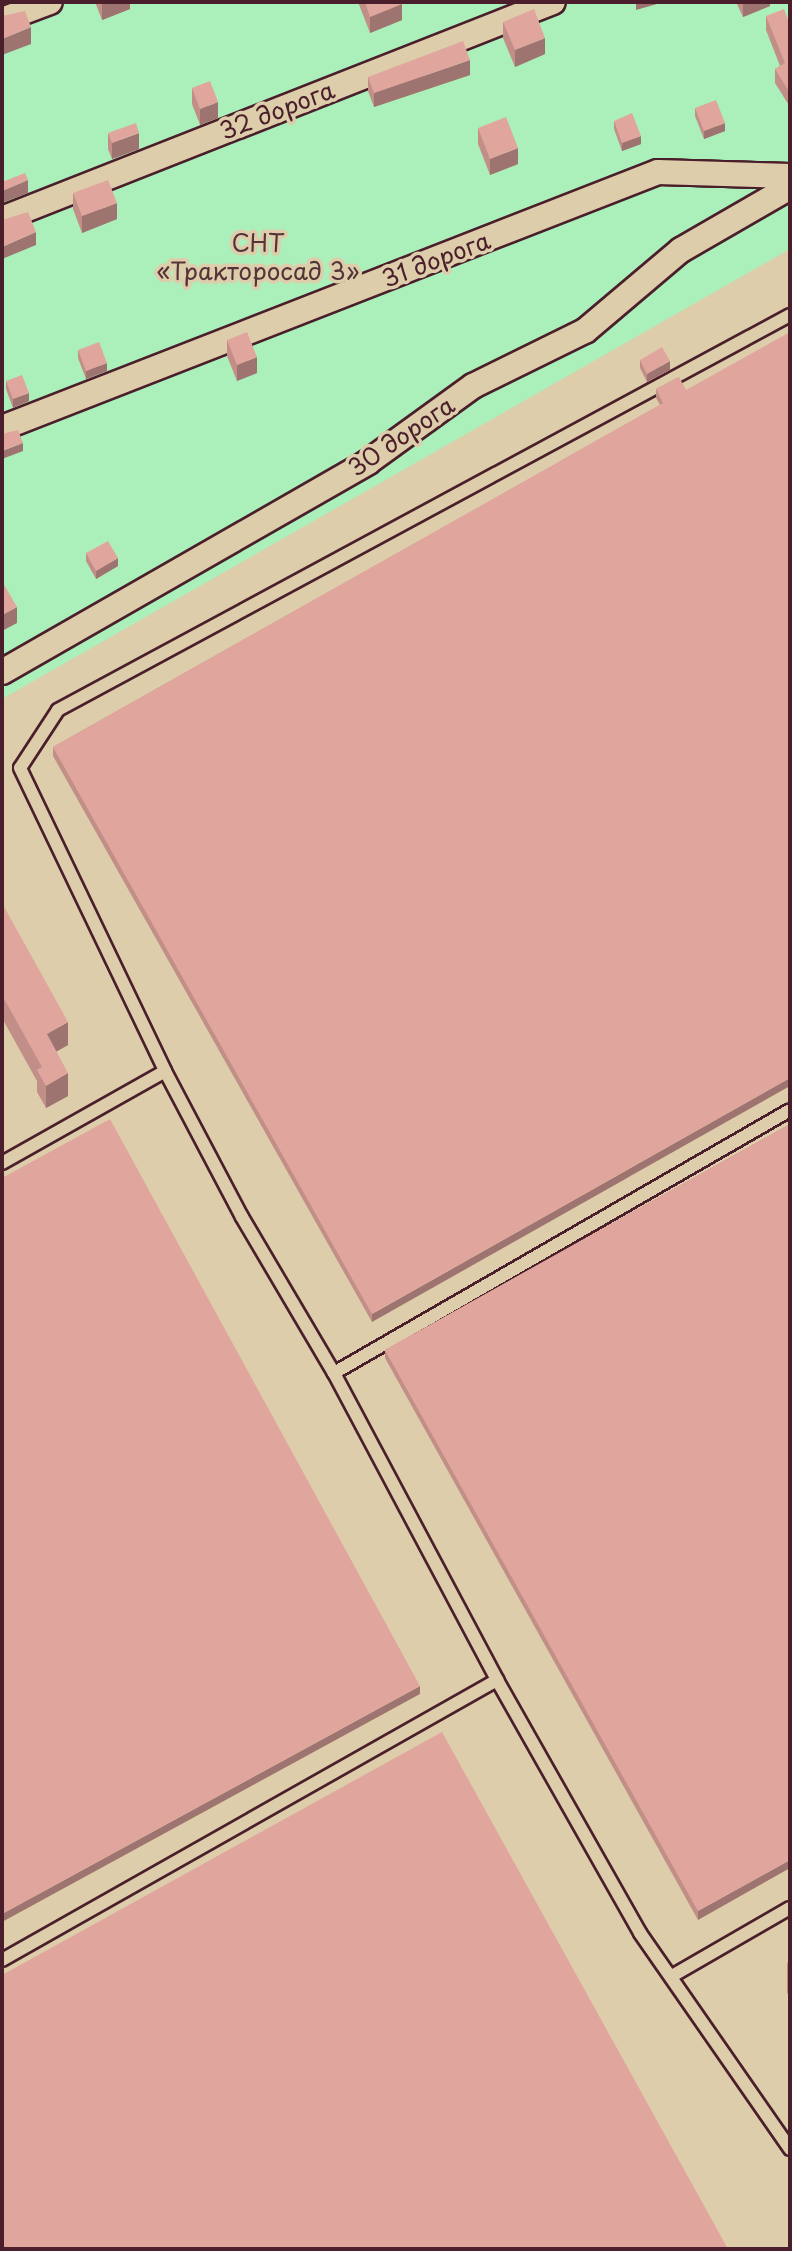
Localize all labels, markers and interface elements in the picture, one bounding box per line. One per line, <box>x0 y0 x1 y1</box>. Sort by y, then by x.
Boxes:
street label: 32 дорога <box>215 75 339 145</box>
street label: 31 дорога <box>378 225 494 293</box>
park label: СНТ «Тракторосад 3» <box>157 229 359 285</box>
street label: 30 дорога <box>342 390 460 482</box>

